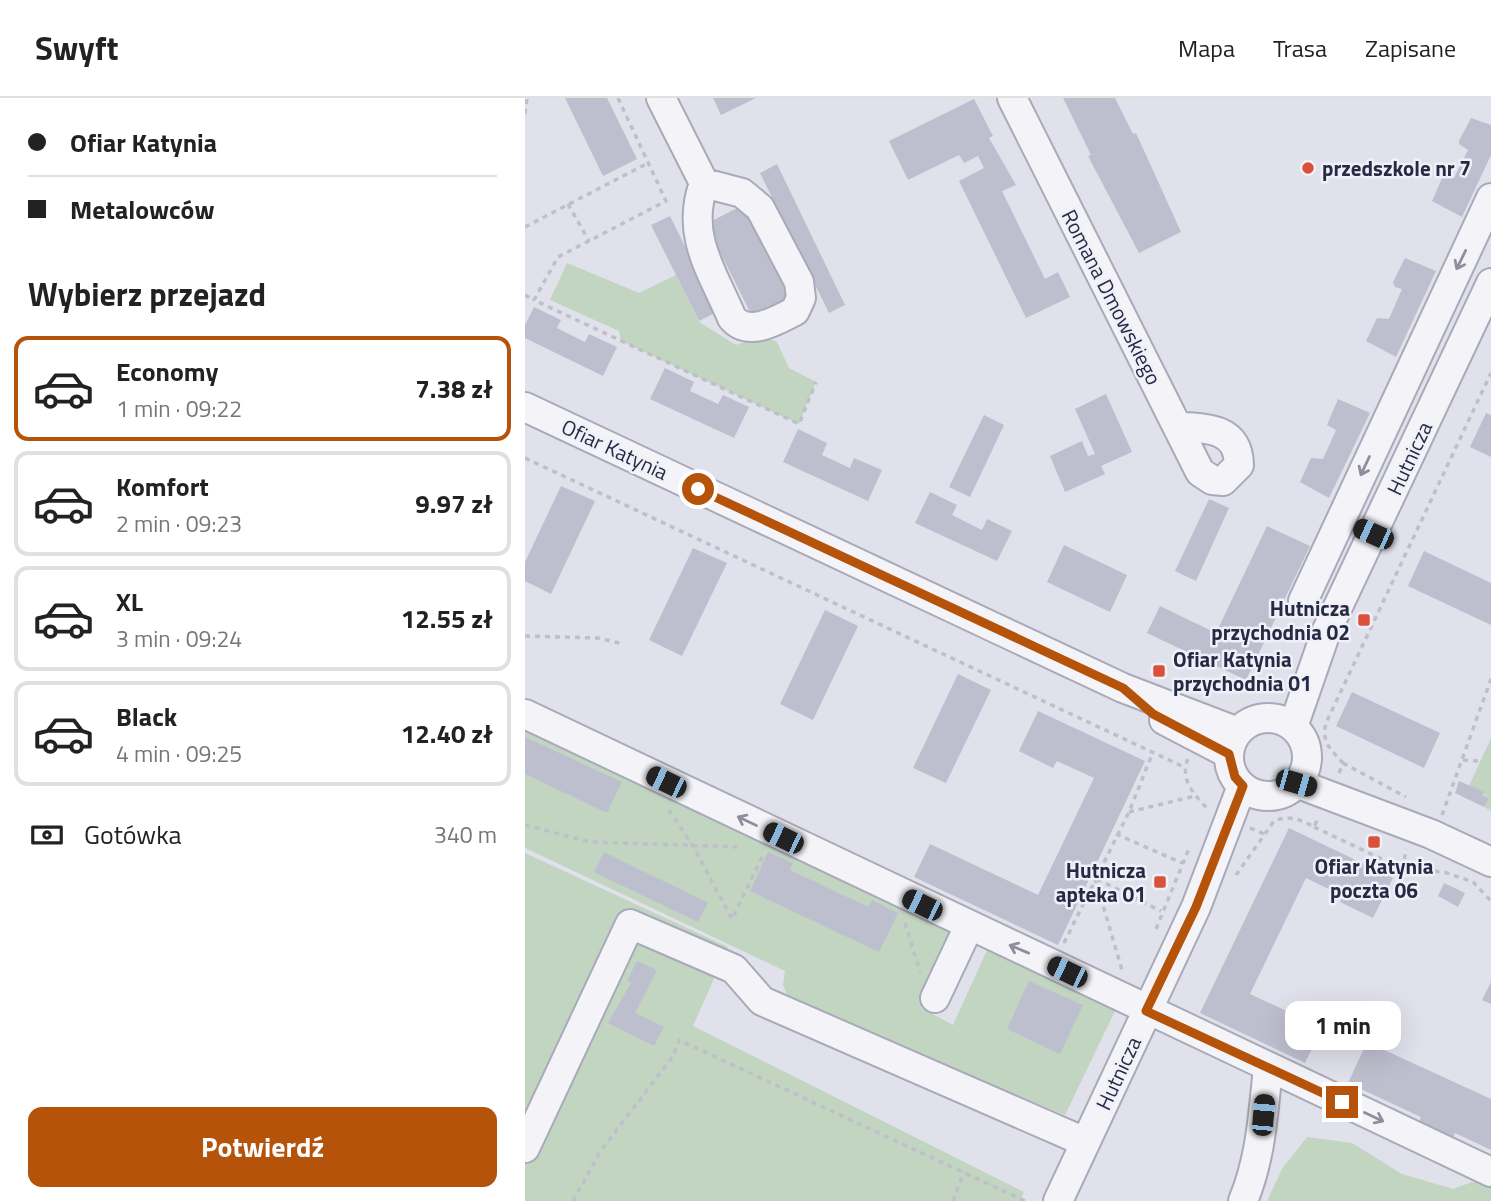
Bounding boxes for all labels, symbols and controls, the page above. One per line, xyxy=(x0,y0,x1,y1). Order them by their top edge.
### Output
text: Swyft xyxy=(35,23,119,73)
text: Mapa xyxy=(1178,30,1235,66)
text: Trasa xyxy=(1273,30,1327,66)
text: Zapisane xyxy=(1365,30,1456,66)
text: Ofiar Katynia xyxy=(70,123,217,162)
place label: przedszkole nr 7 xyxy=(1322,152,1471,184)
marker: przedszkole nr 7 xyxy=(1300,160,1316,176)
text: Metalowców xyxy=(70,190,214,229)
street label: Romana Dmowskiego xyxy=(1054,204,1170,390)
one-way arrow xyxy=(1454,249,1468,270)
text: Wybierz przejazd xyxy=(28,270,266,318)
text: Economy xyxy=(116,352,218,391)
icon: car xyxy=(32,357,95,420)
text: 7.38 zł xyxy=(415,369,493,408)
text: 1 min · 09:22 xyxy=(116,391,242,426)
street label: Ofiar Katynia xyxy=(556,410,674,488)
street label: Hutnicza xyxy=(1378,416,1440,500)
one-way arrow xyxy=(1358,455,1371,476)
text: Komfort xyxy=(116,467,209,506)
icon: car xyxy=(32,472,95,535)
route start xyxy=(682,473,714,505)
text: 9.97 zł xyxy=(415,484,493,523)
text: 2 min · 09:23 xyxy=(116,506,242,541)
car xyxy=(1350,516,1397,552)
text: XL xyxy=(116,582,143,621)
icon: car xyxy=(32,587,95,650)
place label: Hutnicza przychodnia 02 xyxy=(1211,592,1350,648)
text: 12.55 zł xyxy=(401,599,493,638)
marker: Hutnicza przychodnia 02 xyxy=(1356,612,1372,628)
text: 3 min · 09:24 xyxy=(116,621,242,656)
place label: Ofiar Katynia przychodnia 01 xyxy=(1173,643,1312,699)
marker: Ofiar Katynia przychodnia 01 xyxy=(1151,663,1167,679)
text: Black xyxy=(116,697,177,736)
icon: car xyxy=(32,702,95,765)
text: 12.40 zł xyxy=(401,714,493,753)
text: 4 min · 09:25 xyxy=(116,736,242,771)
car xyxy=(643,763,690,801)
car xyxy=(1273,767,1320,799)
one-way arrow xyxy=(737,814,758,827)
text: Gotówka xyxy=(84,815,182,854)
icon: cash xyxy=(28,816,66,854)
text: 340 m xyxy=(434,817,497,852)
car xyxy=(760,819,807,857)
marker: Ofiar Katynia poczta 06 xyxy=(1366,834,1382,850)
place label: Ofiar Katynia poczta 06 xyxy=(1315,850,1434,906)
place label: Hutnicza apteka 01 xyxy=(1056,854,1146,910)
marker: Hutnicza apteka 01 xyxy=(1152,874,1168,890)
car xyxy=(899,886,946,924)
one-way arrow xyxy=(1008,942,1030,955)
car xyxy=(1044,953,1091,991)
callout: 1 min xyxy=(1284,1000,1400,1049)
text: 1 min xyxy=(1315,1008,1371,1043)
street label: Hutnicza xyxy=(1087,1031,1149,1115)
route end xyxy=(1326,1086,1358,1118)
car xyxy=(1251,1093,1276,1137)
button: Potwierdź xyxy=(28,1107,497,1187)
one-way arrow xyxy=(1363,1111,1384,1124)

